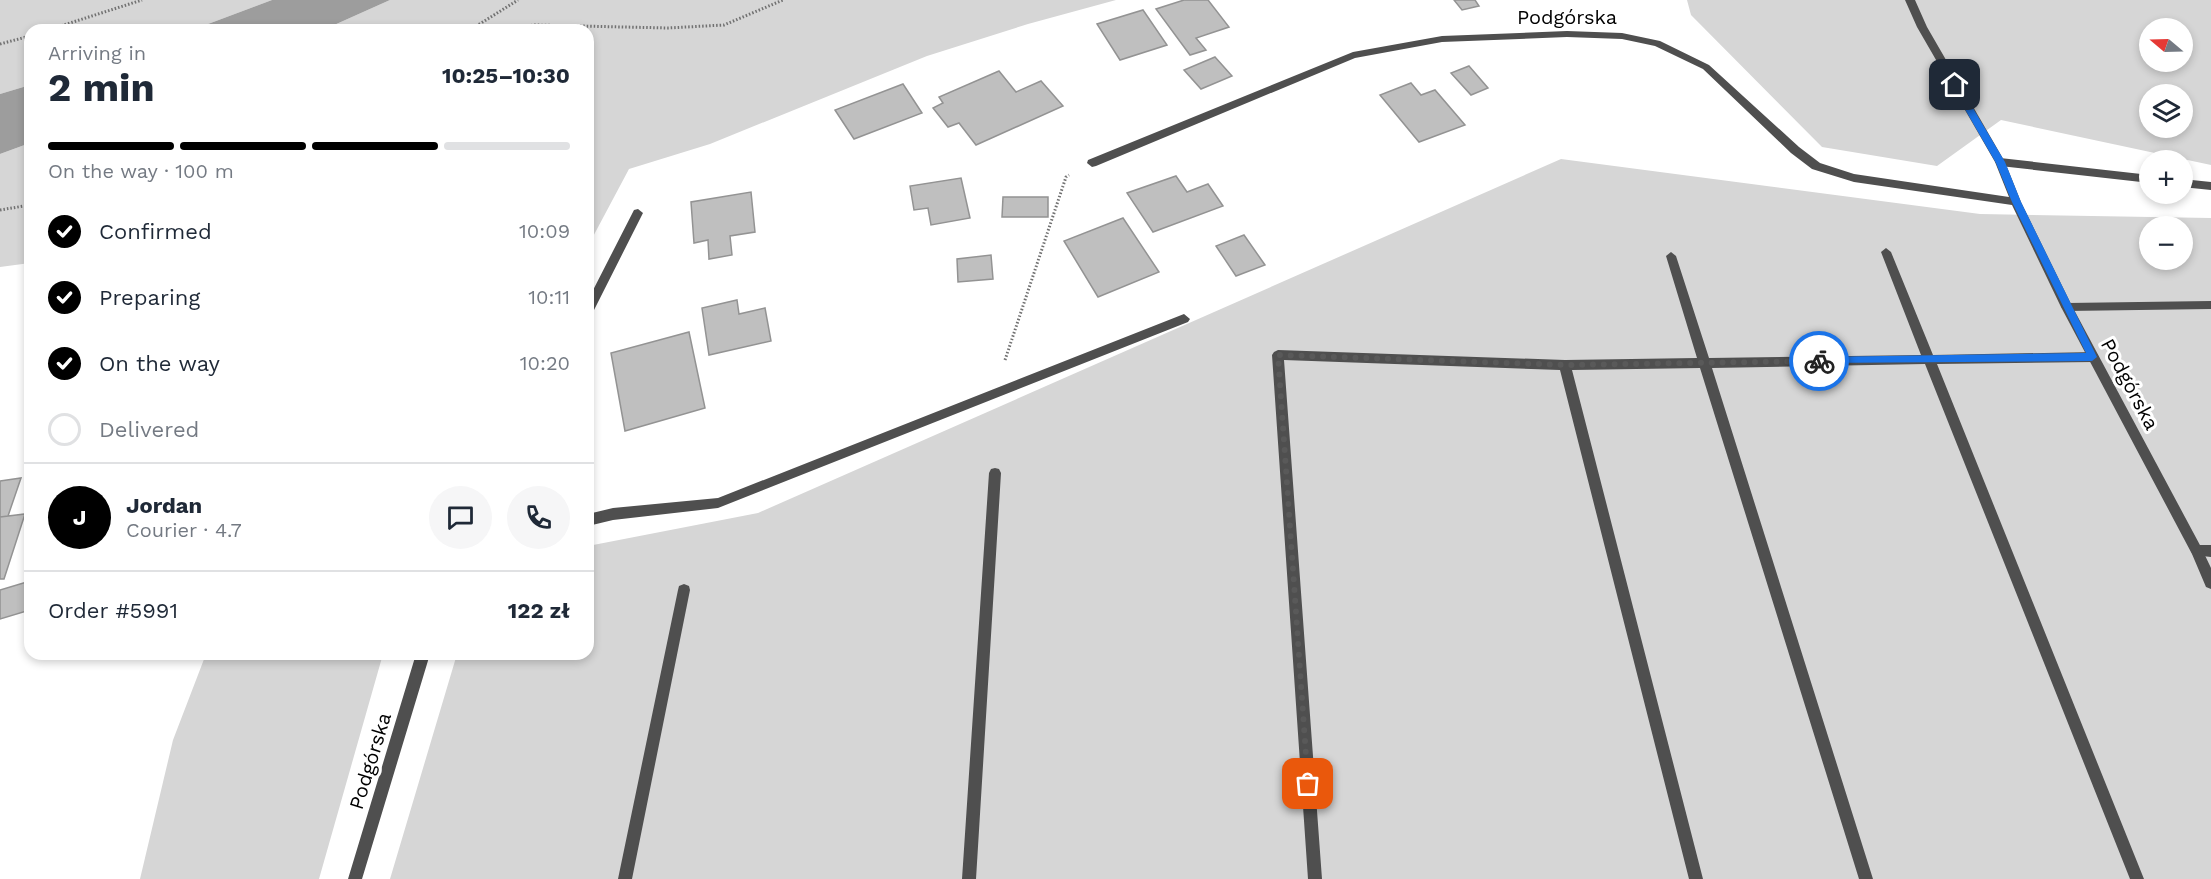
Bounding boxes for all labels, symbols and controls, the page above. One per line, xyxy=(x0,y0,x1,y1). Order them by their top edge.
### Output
street label: Podgórska xyxy=(1517,5,1617,29)
north arrow xyxy=(2139,18,2193,72)
map controls xyxy=(2139,18,2193,270)
text: Arriving in xyxy=(48,41,146,65)
pin xyxy=(1929,59,1980,110)
text: 10:25–10:30 xyxy=(442,63,570,88)
text: 2 min xyxy=(48,65,155,110)
icon: home xyxy=(1938,68,1971,101)
button: layers xyxy=(2139,84,2193,138)
button: + xyxy=(2139,150,2193,204)
text: On the way · 100 m xyxy=(48,159,234,183)
icon: check xyxy=(48,215,81,248)
button: − xyxy=(2139,216,2193,270)
text: Confirmed xyxy=(99,219,212,244)
text: 10:09 xyxy=(519,219,570,243)
icon: check xyxy=(48,281,81,314)
text: Preparing xyxy=(99,285,200,310)
text: 10:11 xyxy=(528,285,570,309)
courier xyxy=(1789,331,1849,391)
street label: Podgórska xyxy=(2096,334,2164,434)
icon: bike xyxy=(1803,345,1836,378)
icon: check xyxy=(48,347,81,380)
text: On the way xyxy=(99,351,220,376)
text: 10:20 xyxy=(520,351,570,375)
text: Delivered xyxy=(99,417,199,442)
button: chat xyxy=(429,486,492,549)
button: phone xyxy=(507,486,570,549)
text: Jordan xyxy=(126,493,202,518)
text: J xyxy=(73,505,86,530)
text: Courier · 4.7 xyxy=(126,518,242,542)
text: Order #5991 xyxy=(48,598,178,623)
text: 122 zł xyxy=(508,598,570,623)
street label: Podgórska xyxy=(344,710,396,812)
pin xyxy=(1282,758,1333,809)
icon: bag xyxy=(1291,767,1324,800)

